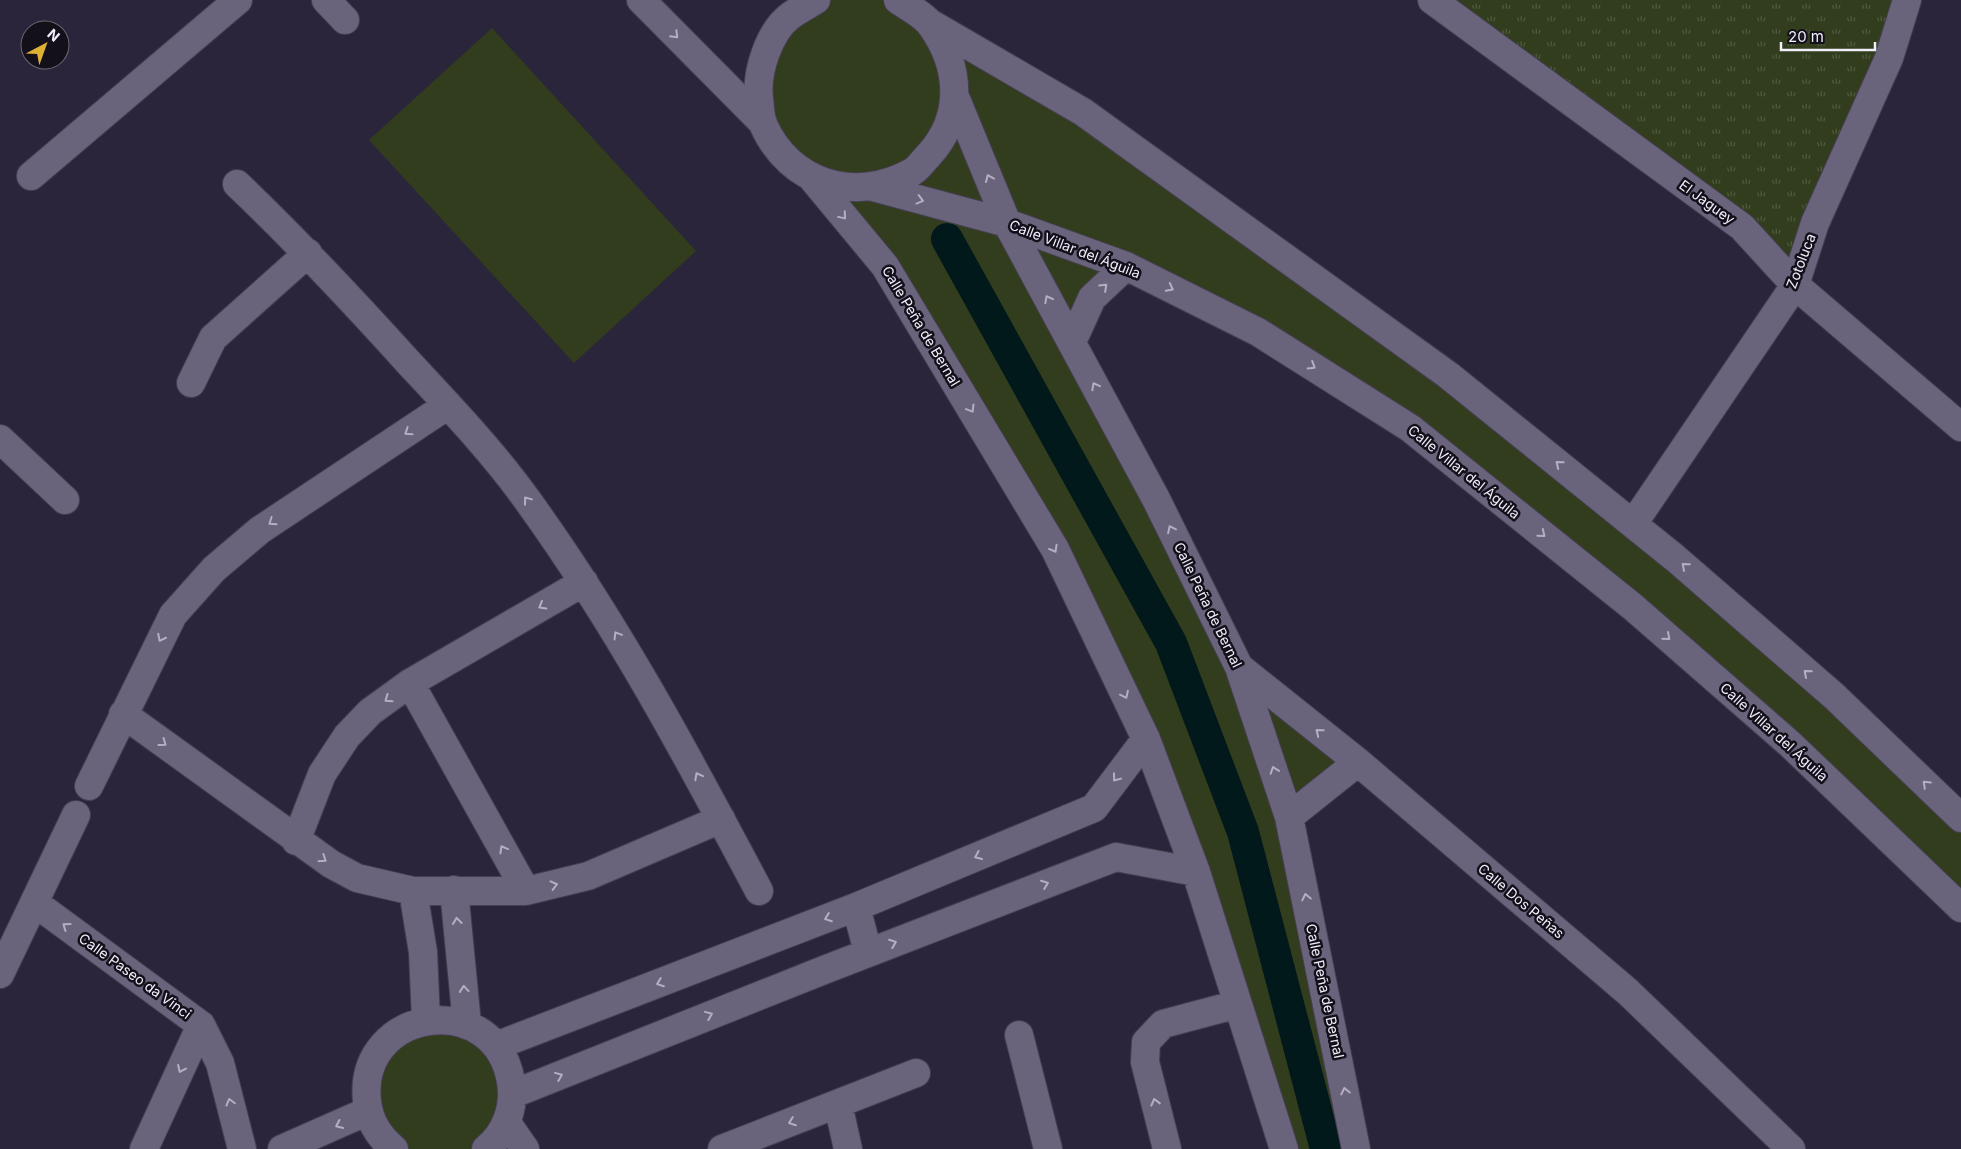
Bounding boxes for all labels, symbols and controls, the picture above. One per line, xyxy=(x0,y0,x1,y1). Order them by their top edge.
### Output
north arrow xyxy=(20,20,70,70)
scale bar xyxy=(1781,20,1875,52)
text: N xyxy=(44,25,63,45)
text: 20 m xyxy=(1788,27,1824,46)
one-way arrow xyxy=(669,29,678,38)
one-way arrow xyxy=(984,174,995,183)
street label: El Jaguey xyxy=(1676,176,1738,227)
one-way arrow xyxy=(916,194,925,205)
one-way arrow xyxy=(838,210,847,219)
street label: Calle Villar del Águila xyxy=(1007,216,1143,281)
street label: Zotoluca xyxy=(1782,231,1819,291)
street label: Calle Peña de Bernal xyxy=(879,263,964,389)
one-way arrow xyxy=(1165,282,1174,292)
one-way arrow xyxy=(1099,283,1108,292)
one-way arrow xyxy=(1045,295,1055,304)
one-way arrow xyxy=(1307,360,1316,370)
one-way arrow xyxy=(1091,382,1101,391)
one-way arrow xyxy=(965,404,975,413)
street label: Calle Villar del Águila xyxy=(1405,421,1524,522)
one-way arrow xyxy=(404,426,414,435)
one-way arrow xyxy=(1555,461,1564,470)
one-way arrow xyxy=(524,497,532,506)
one-way arrow xyxy=(269,516,278,525)
one-way arrow xyxy=(1167,525,1177,534)
one-way arrow xyxy=(1536,529,1545,537)
street label: Calle Peña de Bernal xyxy=(1171,539,1246,670)
one-way arrow xyxy=(1048,543,1058,552)
one-way arrow xyxy=(1681,563,1690,572)
one-way arrow xyxy=(538,600,547,610)
one-way arrow xyxy=(613,632,623,641)
one-way arrow xyxy=(1662,632,1671,641)
one-way arrow xyxy=(157,633,168,642)
one-way arrow xyxy=(1804,670,1813,679)
street label: Calle Villar del Águila xyxy=(1717,679,1832,784)
one-way arrow xyxy=(1119,690,1129,699)
one-way arrow xyxy=(384,693,393,702)
one-way arrow xyxy=(1316,728,1325,737)
one-way arrow xyxy=(157,737,167,746)
one-way arrow xyxy=(1269,767,1279,775)
one-way arrow xyxy=(1114,772,1122,781)
one-way arrow xyxy=(694,773,704,782)
one-way arrow xyxy=(1923,781,1932,790)
one-way arrow xyxy=(499,845,509,854)
one-way arrow xyxy=(974,850,983,860)
one-way arrow xyxy=(317,853,326,862)
street label: Calle Dos Peñas xyxy=(1475,860,1568,942)
one-way arrow xyxy=(550,880,558,890)
one-way arrow xyxy=(1040,880,1048,890)
one-way arrow xyxy=(1301,893,1311,902)
one-way arrow xyxy=(824,912,833,922)
one-way arrow xyxy=(452,917,463,925)
street label: Calle Peña de Bernal xyxy=(1303,922,1348,1060)
one-way arrow xyxy=(62,923,72,932)
street label: Calle Paseo da Vinci xyxy=(76,929,195,1022)
one-way arrow xyxy=(888,939,897,949)
one-way arrow xyxy=(656,977,665,987)
one-way arrow xyxy=(458,984,469,992)
one-way arrow xyxy=(704,1011,713,1022)
one-way arrow xyxy=(176,1064,187,1073)
one-way arrow xyxy=(554,1072,562,1082)
one-way arrow xyxy=(1340,1086,1351,1095)
one-way arrow xyxy=(225,1097,236,1106)
one-way arrow xyxy=(1150,1097,1161,1106)
one-way arrow xyxy=(788,1116,797,1126)
one-way arrow xyxy=(335,1119,344,1129)

